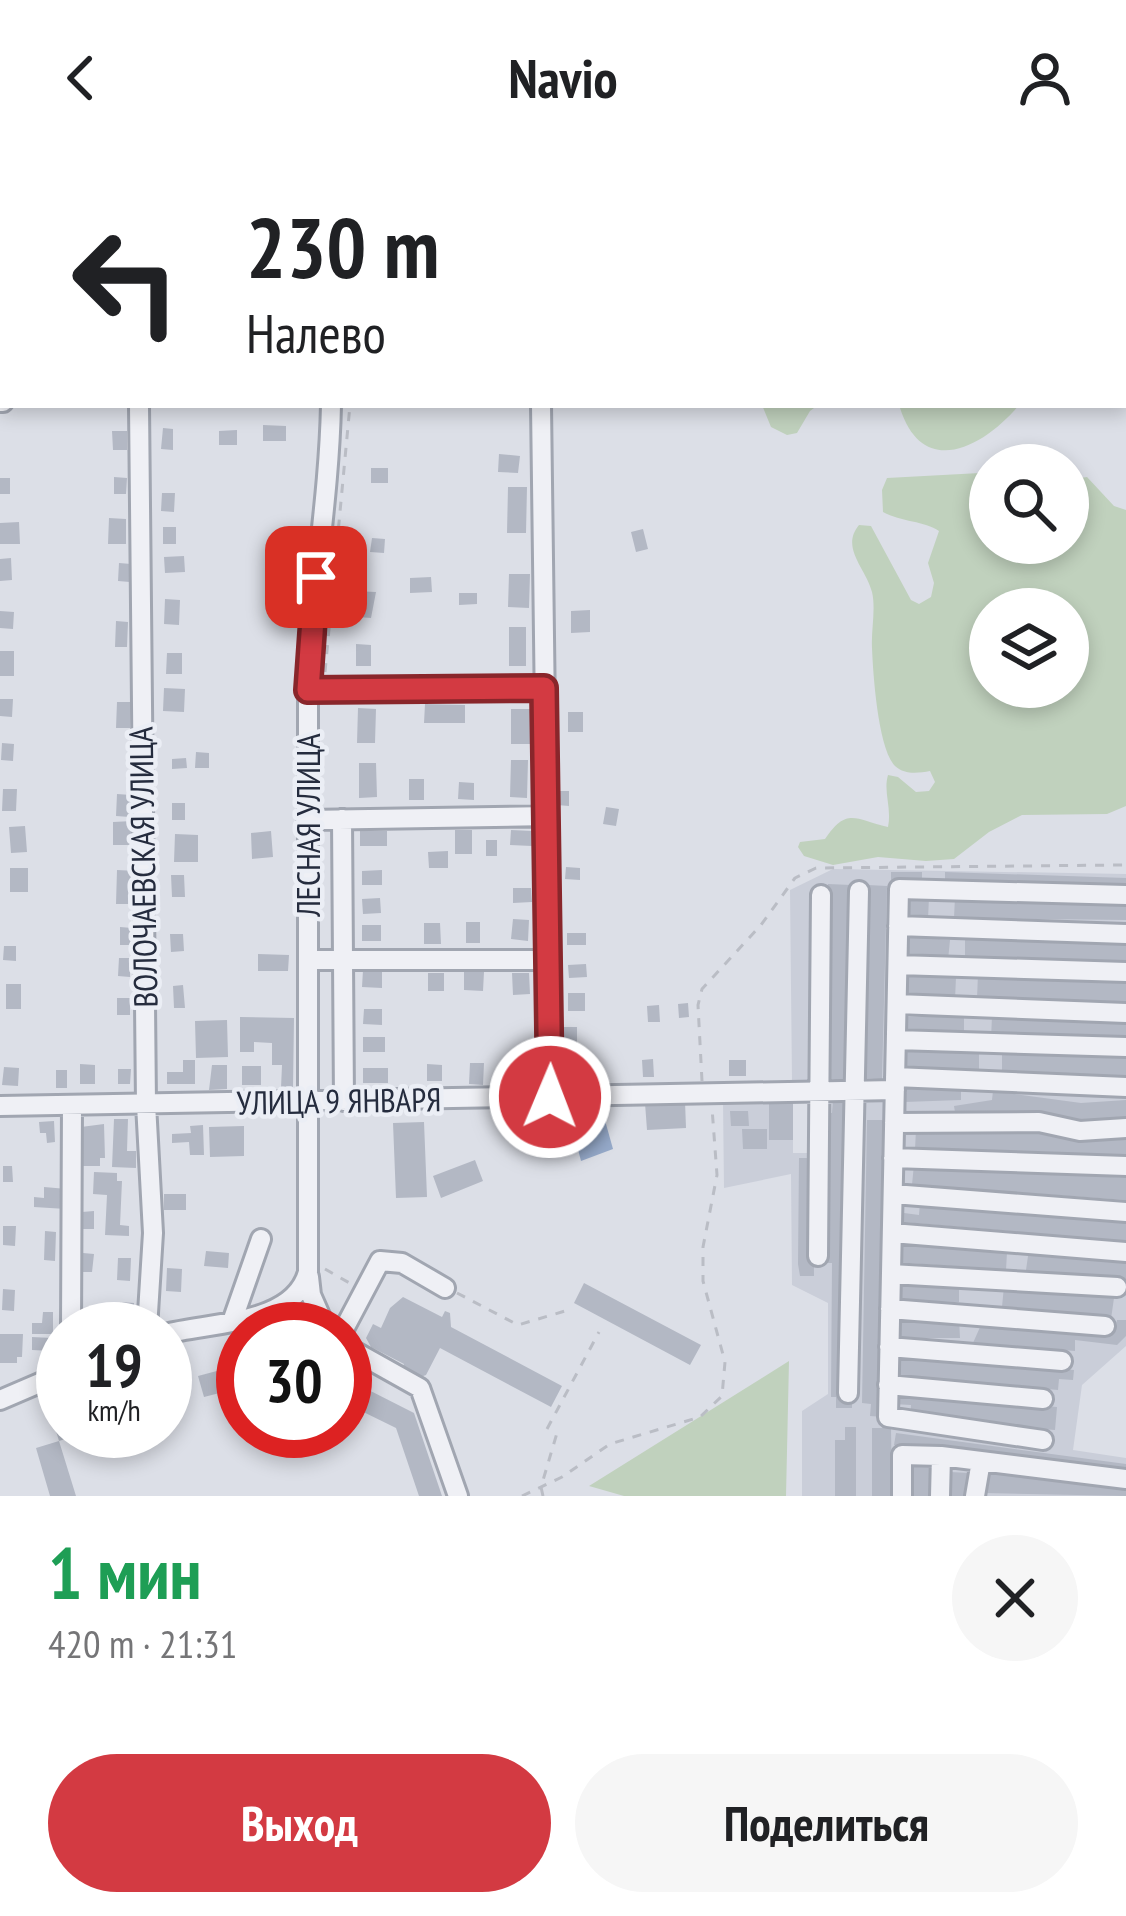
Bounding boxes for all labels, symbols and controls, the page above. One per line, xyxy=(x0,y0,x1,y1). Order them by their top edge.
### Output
text: Navio xyxy=(508,43,618,113)
icon: back xyxy=(48,45,114,111)
icon: person xyxy=(1012,45,1078,111)
text: 230 m xyxy=(246,192,439,301)
icon: left xyxy=(48,204,204,360)
text: Налево xyxy=(246,298,386,368)
map controls xyxy=(969,444,1089,708)
button: search xyxy=(969,444,1089,564)
pin xyxy=(265,526,367,628)
icon: arrive xyxy=(283,544,349,610)
button: layers xyxy=(969,588,1089,708)
street label: ВОЛОЧАЕВСКАЯ УЛИЦА xyxy=(119,726,166,1008)
street label: ЛЕСНАЯ УЛИЦА xyxy=(286,733,329,918)
position arrow xyxy=(487,1034,613,1160)
street label: УЛИЦА 9 ЯНВАРЯ xyxy=(236,1077,442,1124)
speed limit sign: 30 xyxy=(216,1302,372,1458)
text: 19 xyxy=(85,1326,143,1404)
text: km/h xyxy=(87,1390,141,1429)
text: 1 мин xyxy=(48,1526,202,1619)
button: close xyxy=(952,1535,1078,1661)
text: 420 m · 21:31 xyxy=(48,1618,237,1669)
button: Выход xyxy=(48,1754,551,1892)
button: Поделиться xyxy=(575,1754,1078,1892)

